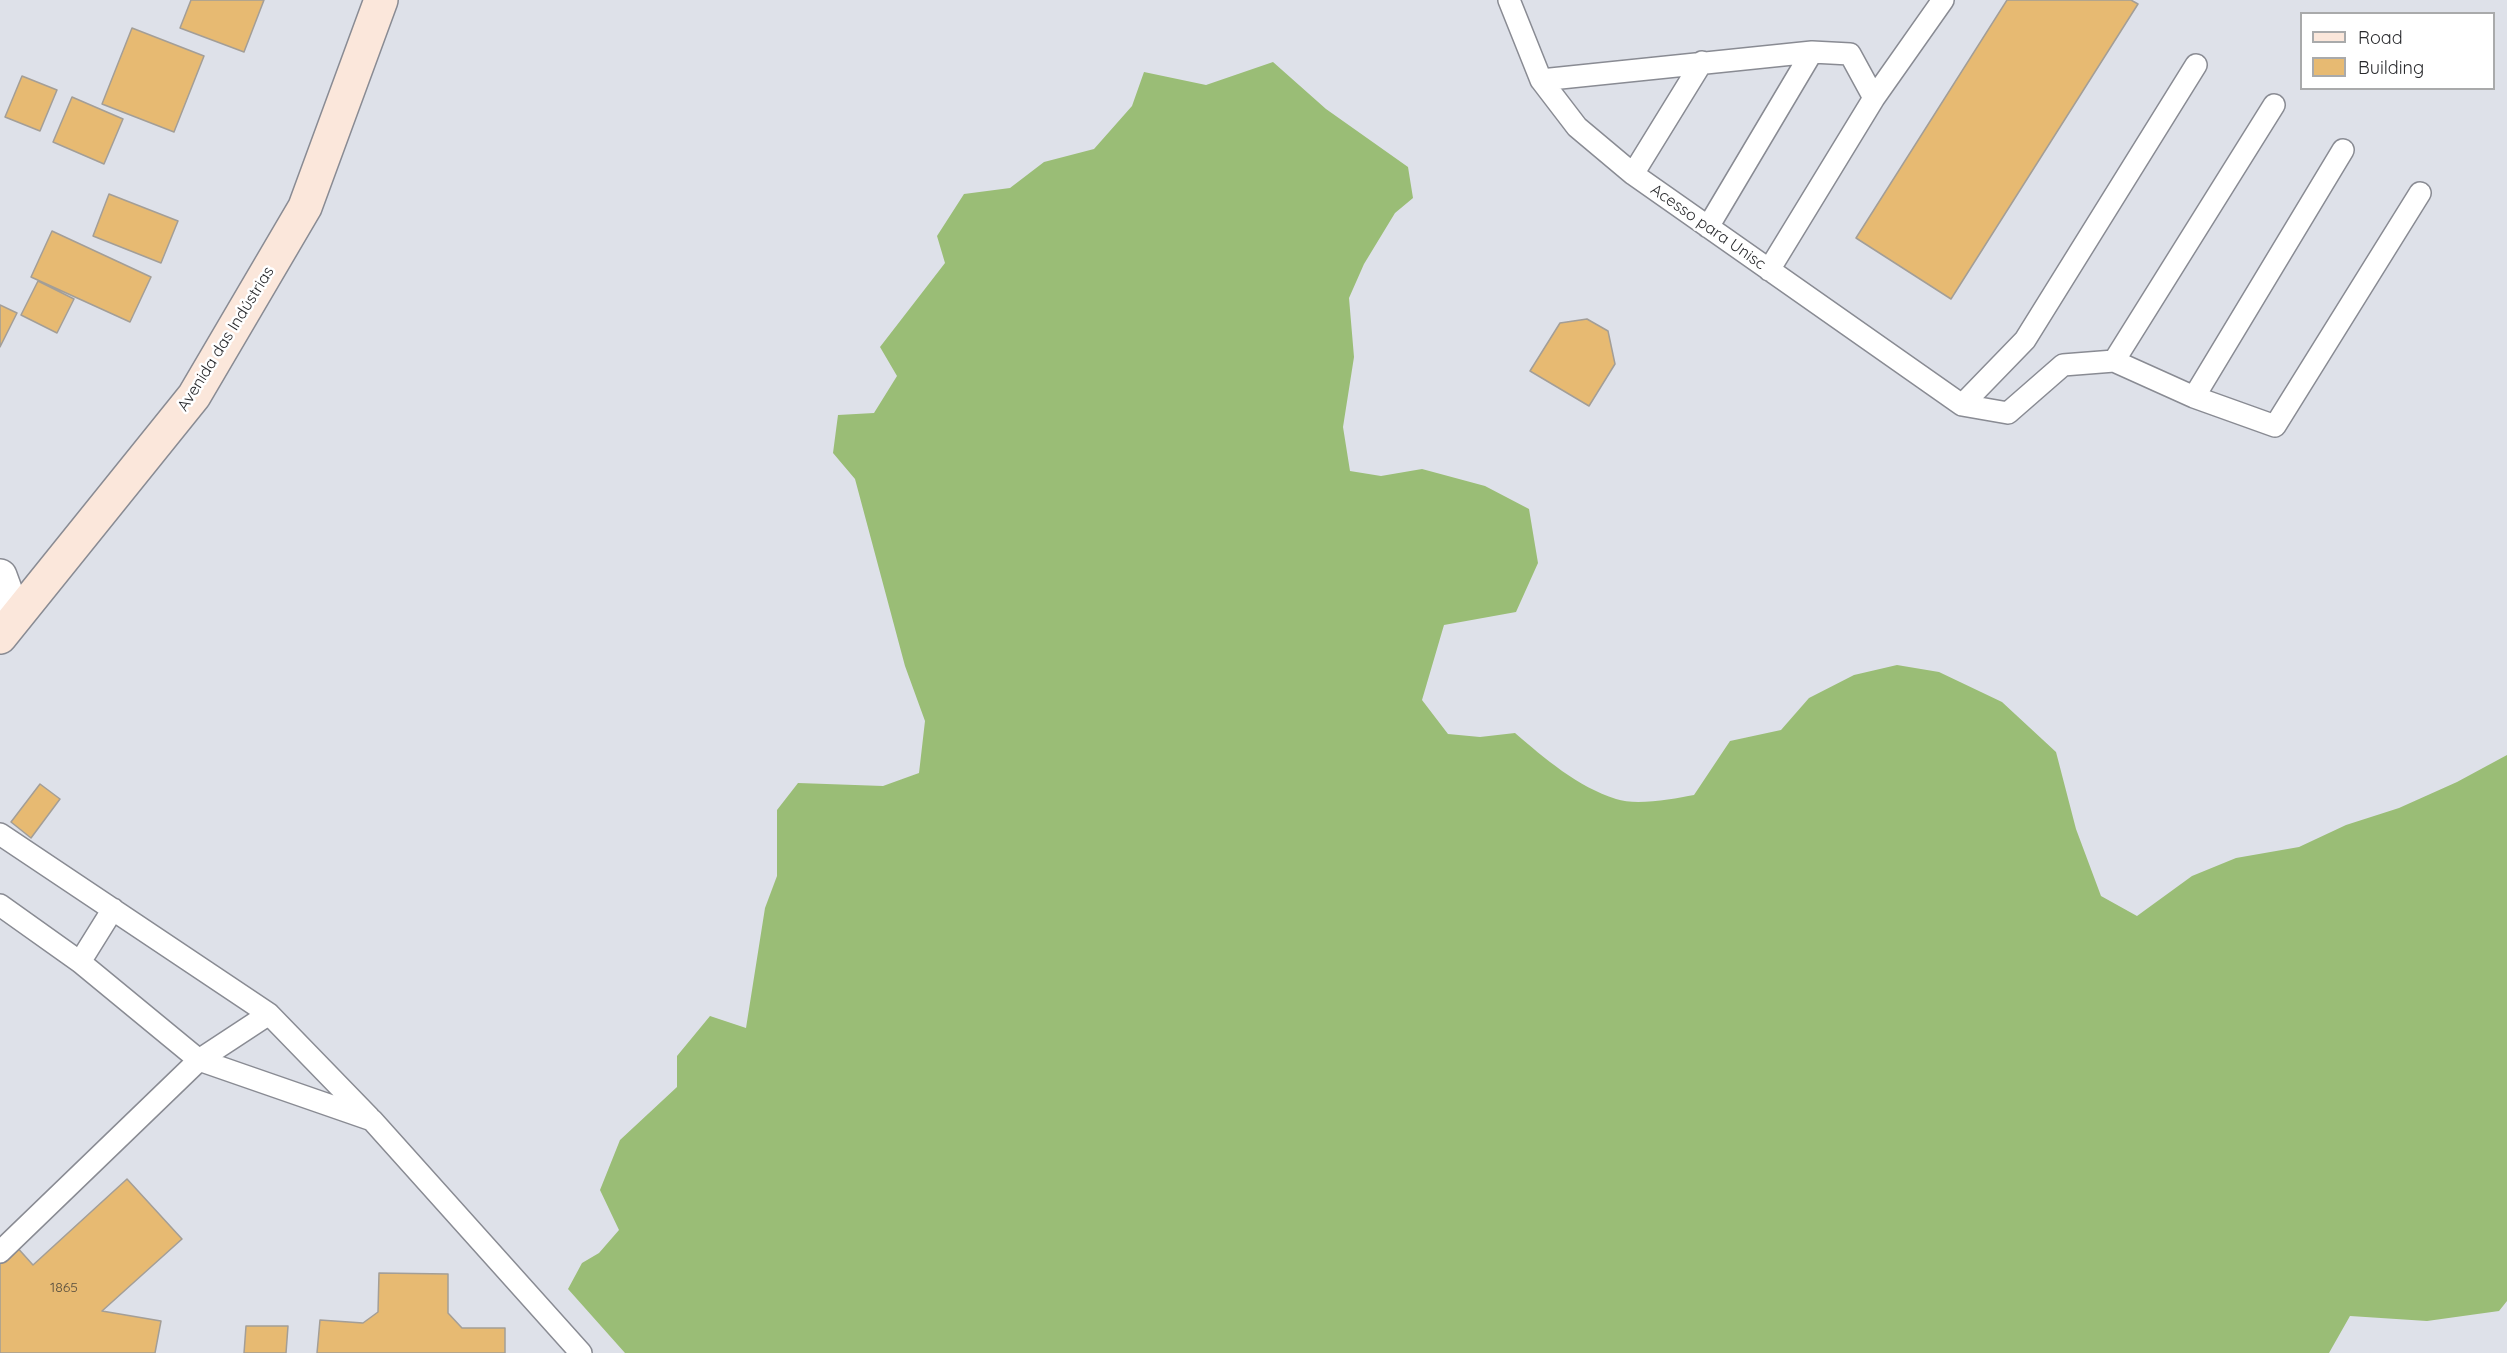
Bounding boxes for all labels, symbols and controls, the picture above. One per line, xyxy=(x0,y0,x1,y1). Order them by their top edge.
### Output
legend xyxy=(2300,12,2495,90)
text: Road xyxy=(2358,26,2403,49)
text: Building xyxy=(2358,56,2424,79)
street label: Acesso para Unisc xyxy=(1647,180,1769,274)
street label: Avenida das Indústrias xyxy=(174,263,278,415)
house number: 1865 xyxy=(50,1280,78,1296)

